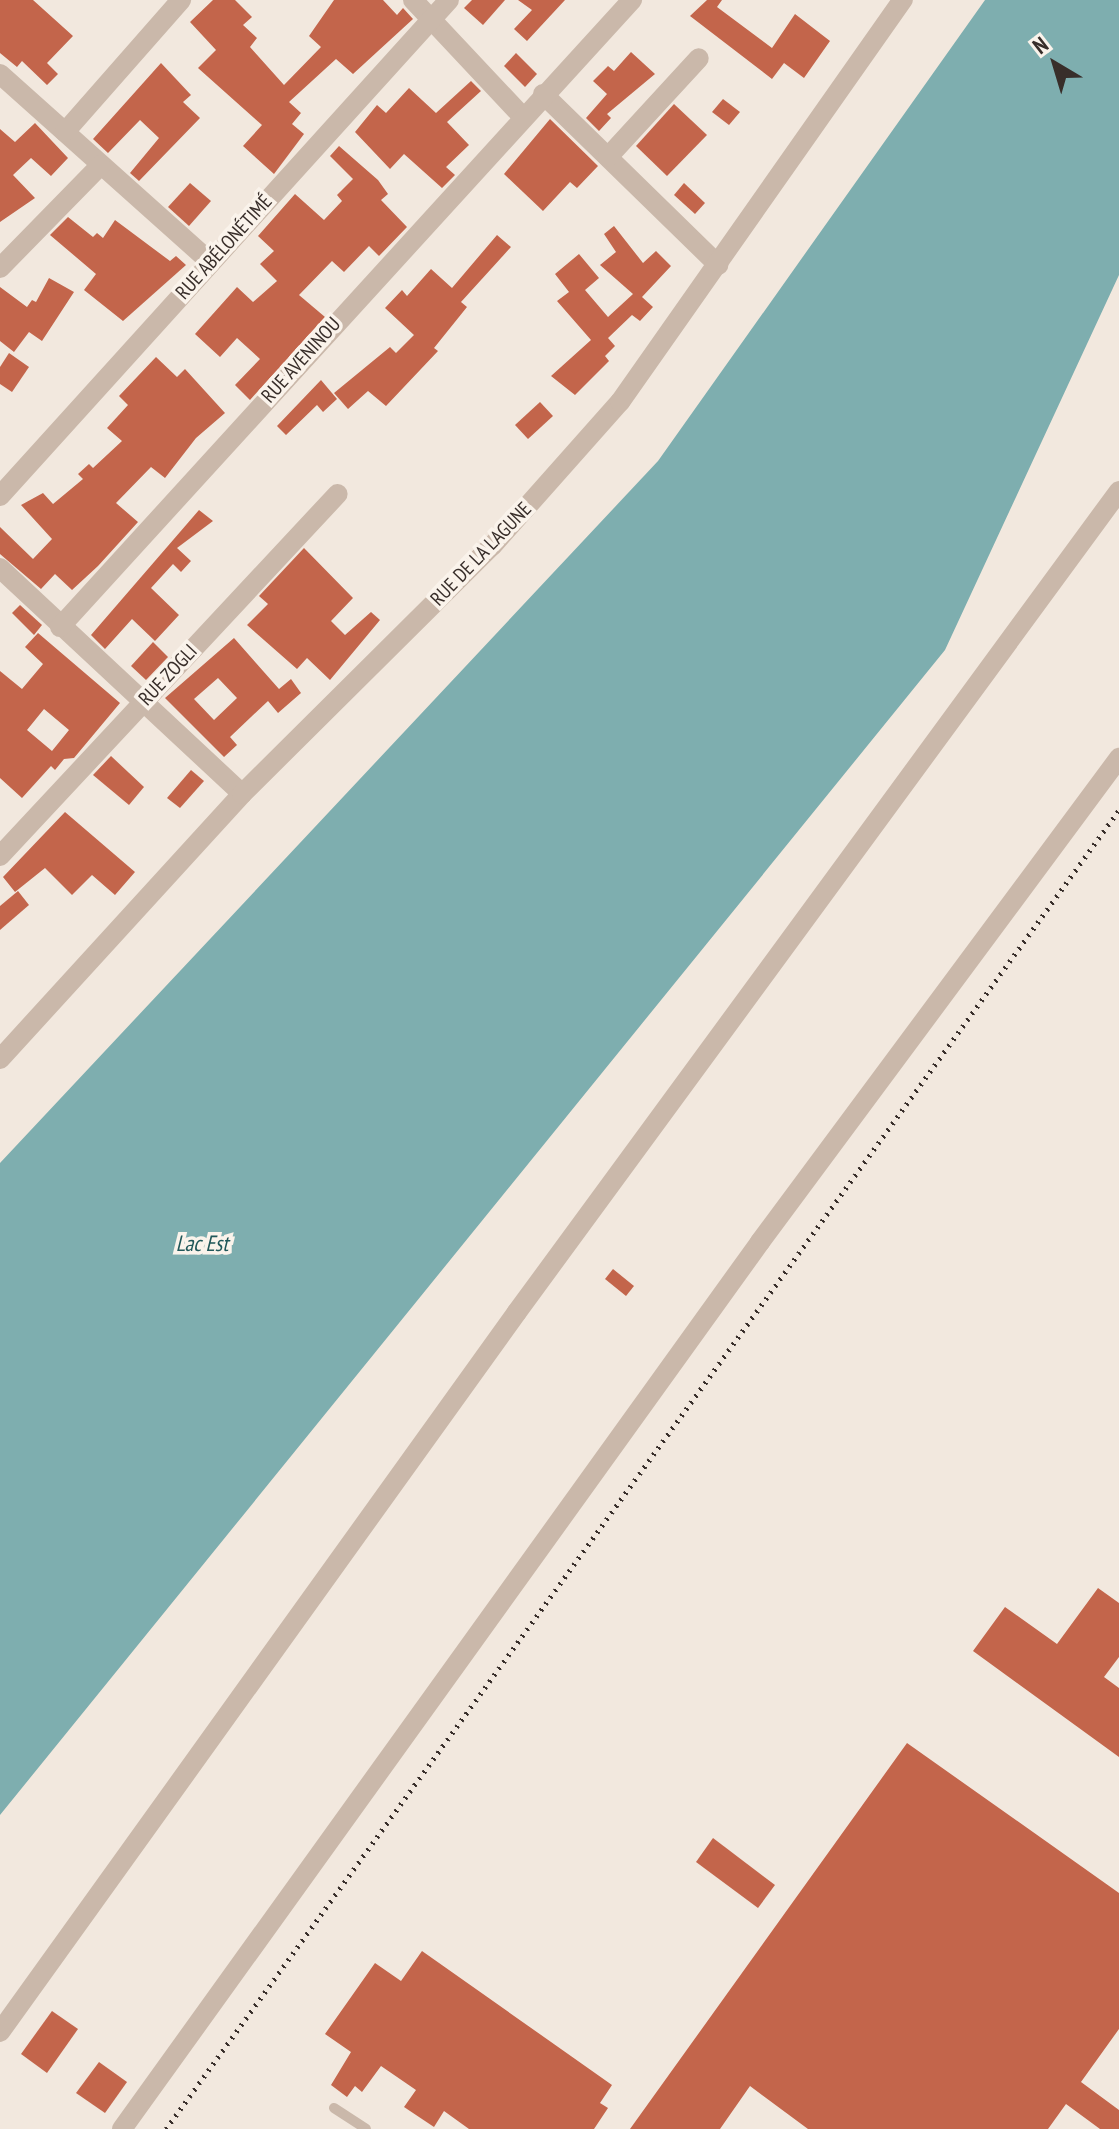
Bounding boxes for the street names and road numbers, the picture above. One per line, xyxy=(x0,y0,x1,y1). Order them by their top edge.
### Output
street label: RUE ABÉLONÉTIMÉ xyxy=(171,190,277,304)
street label: RUE AVENINOU xyxy=(256,312,346,408)
street label: RUE DE LA LAGUNE xyxy=(425,497,537,611)
street label: RUE ZOGLI xyxy=(134,639,202,711)

